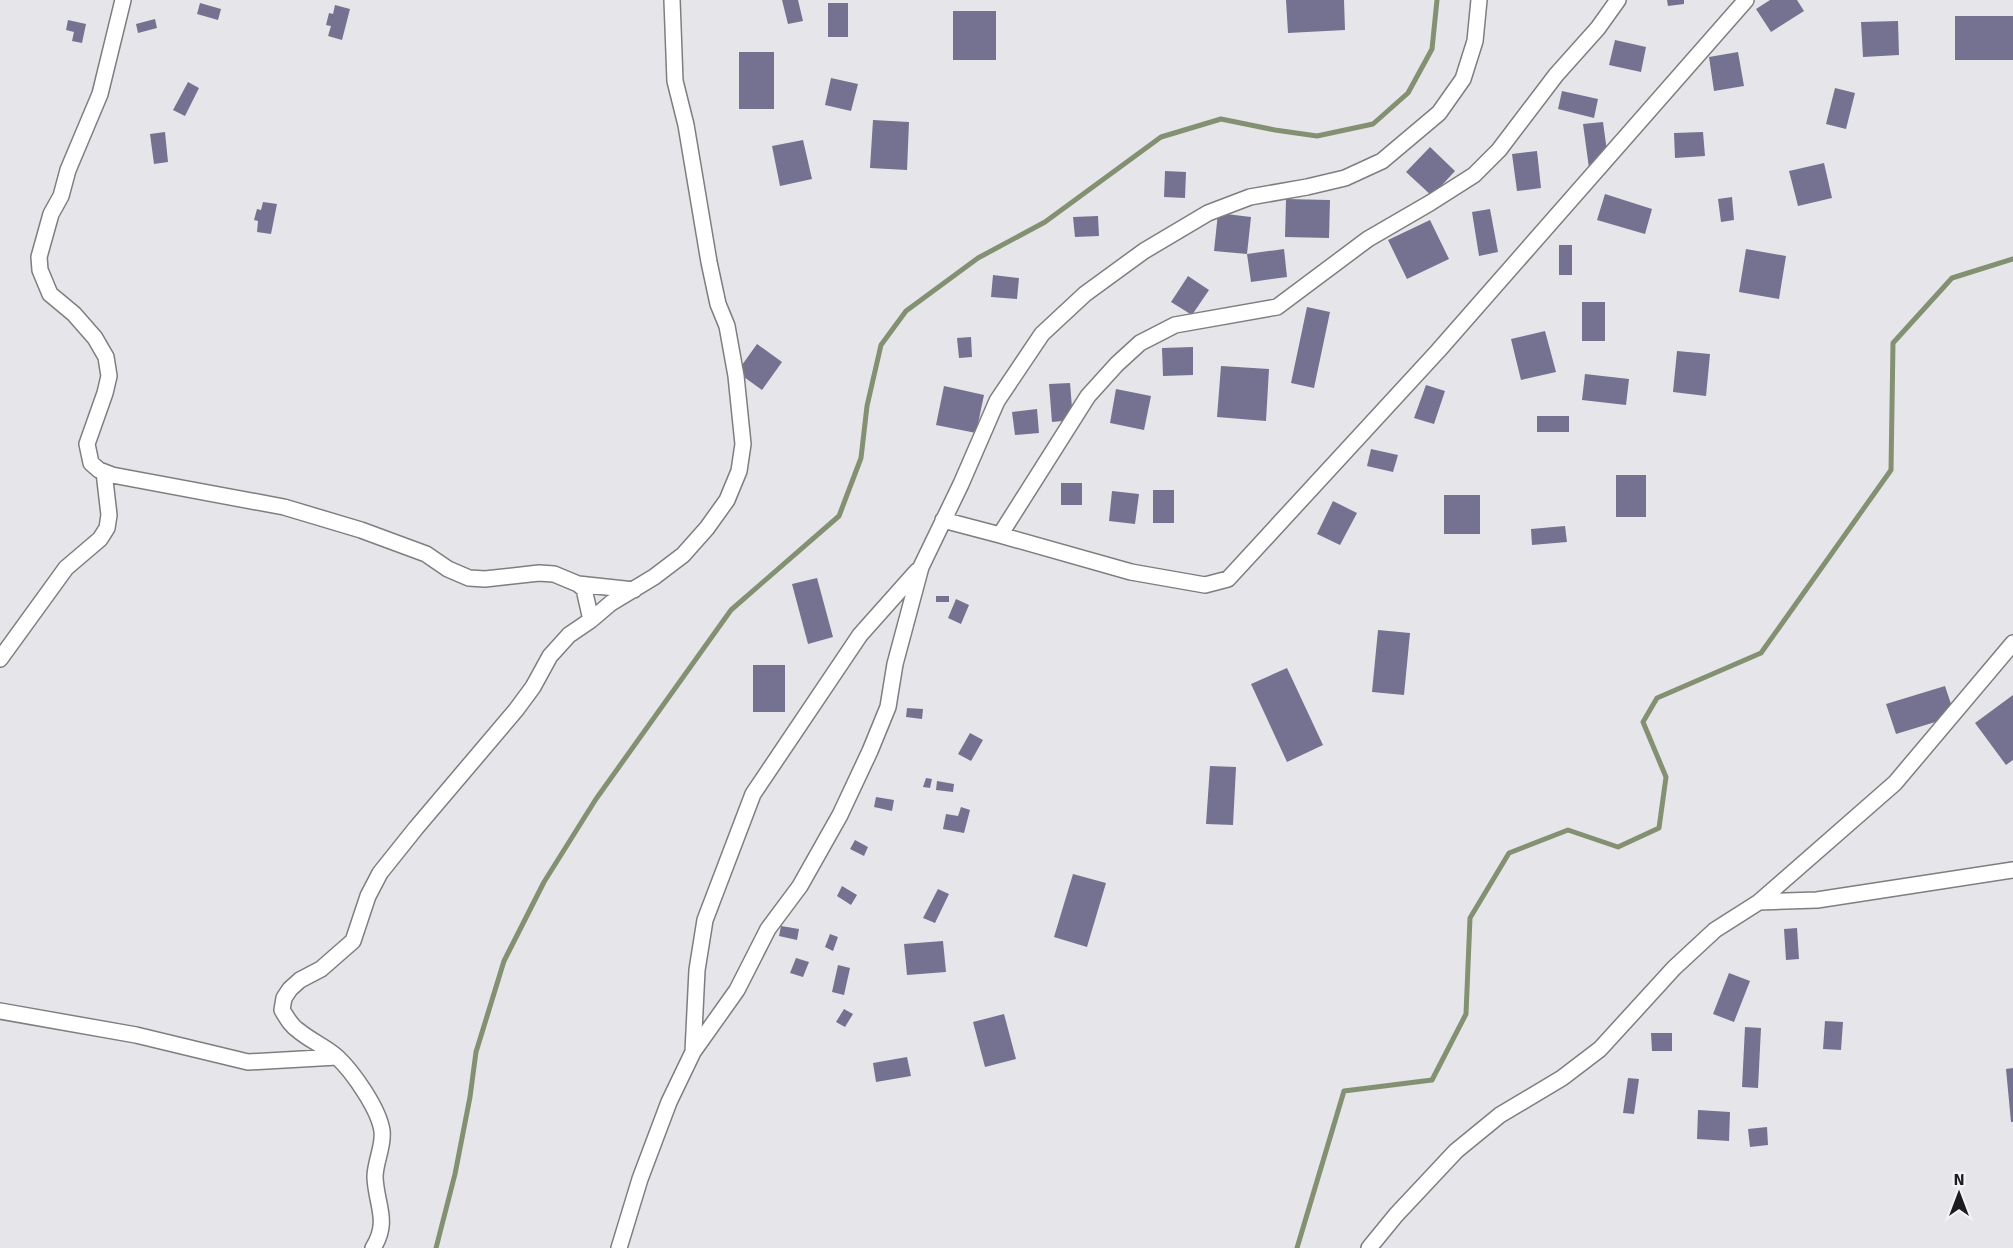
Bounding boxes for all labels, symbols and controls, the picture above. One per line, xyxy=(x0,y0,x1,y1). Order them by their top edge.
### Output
north arrow xyxy=(1929,1164,1989,1224)
text: N xyxy=(1953,1170,1965,1190)

